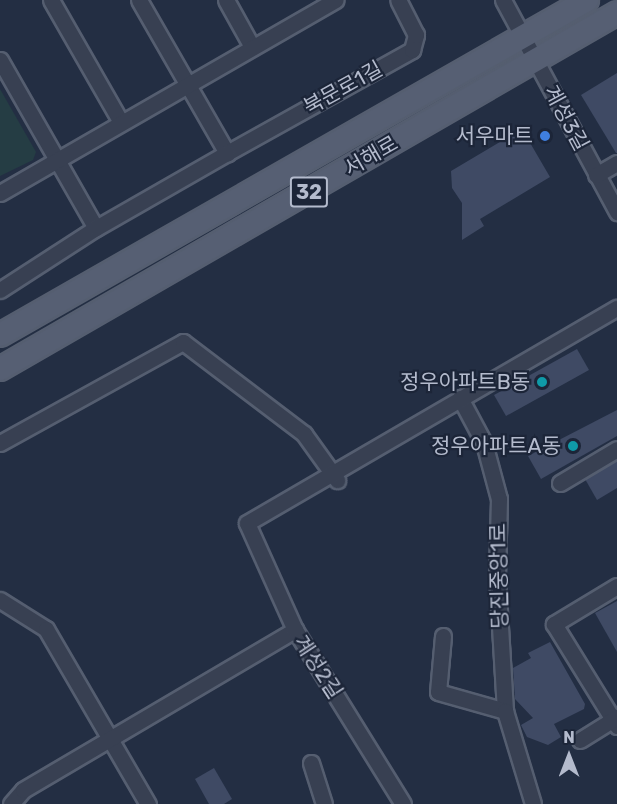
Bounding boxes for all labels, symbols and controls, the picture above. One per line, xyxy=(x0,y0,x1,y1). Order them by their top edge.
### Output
street label: 북문로1길 xyxy=(299,56,387,120)
street label: 계성3길 xyxy=(538,81,594,155)
place label: 서우마트 xyxy=(456,123,533,149)
marker: 서우마트 xyxy=(538,129,552,143)
street label: 서해로 xyxy=(340,131,402,181)
road number: 32 xyxy=(290,175,328,209)
place label: 정우아파트B동 xyxy=(400,369,530,395)
marker: 정우아파트B동 xyxy=(535,375,549,389)
place label: 정우아파트A동 xyxy=(431,433,561,459)
marker: 정우아파트A동 xyxy=(566,439,580,453)
street label: 당진중앙1로 xyxy=(485,523,513,629)
street label: 계성2길 xyxy=(288,631,348,703)
north arrow xyxy=(539,726,599,786)
text: N xyxy=(563,728,575,747)

